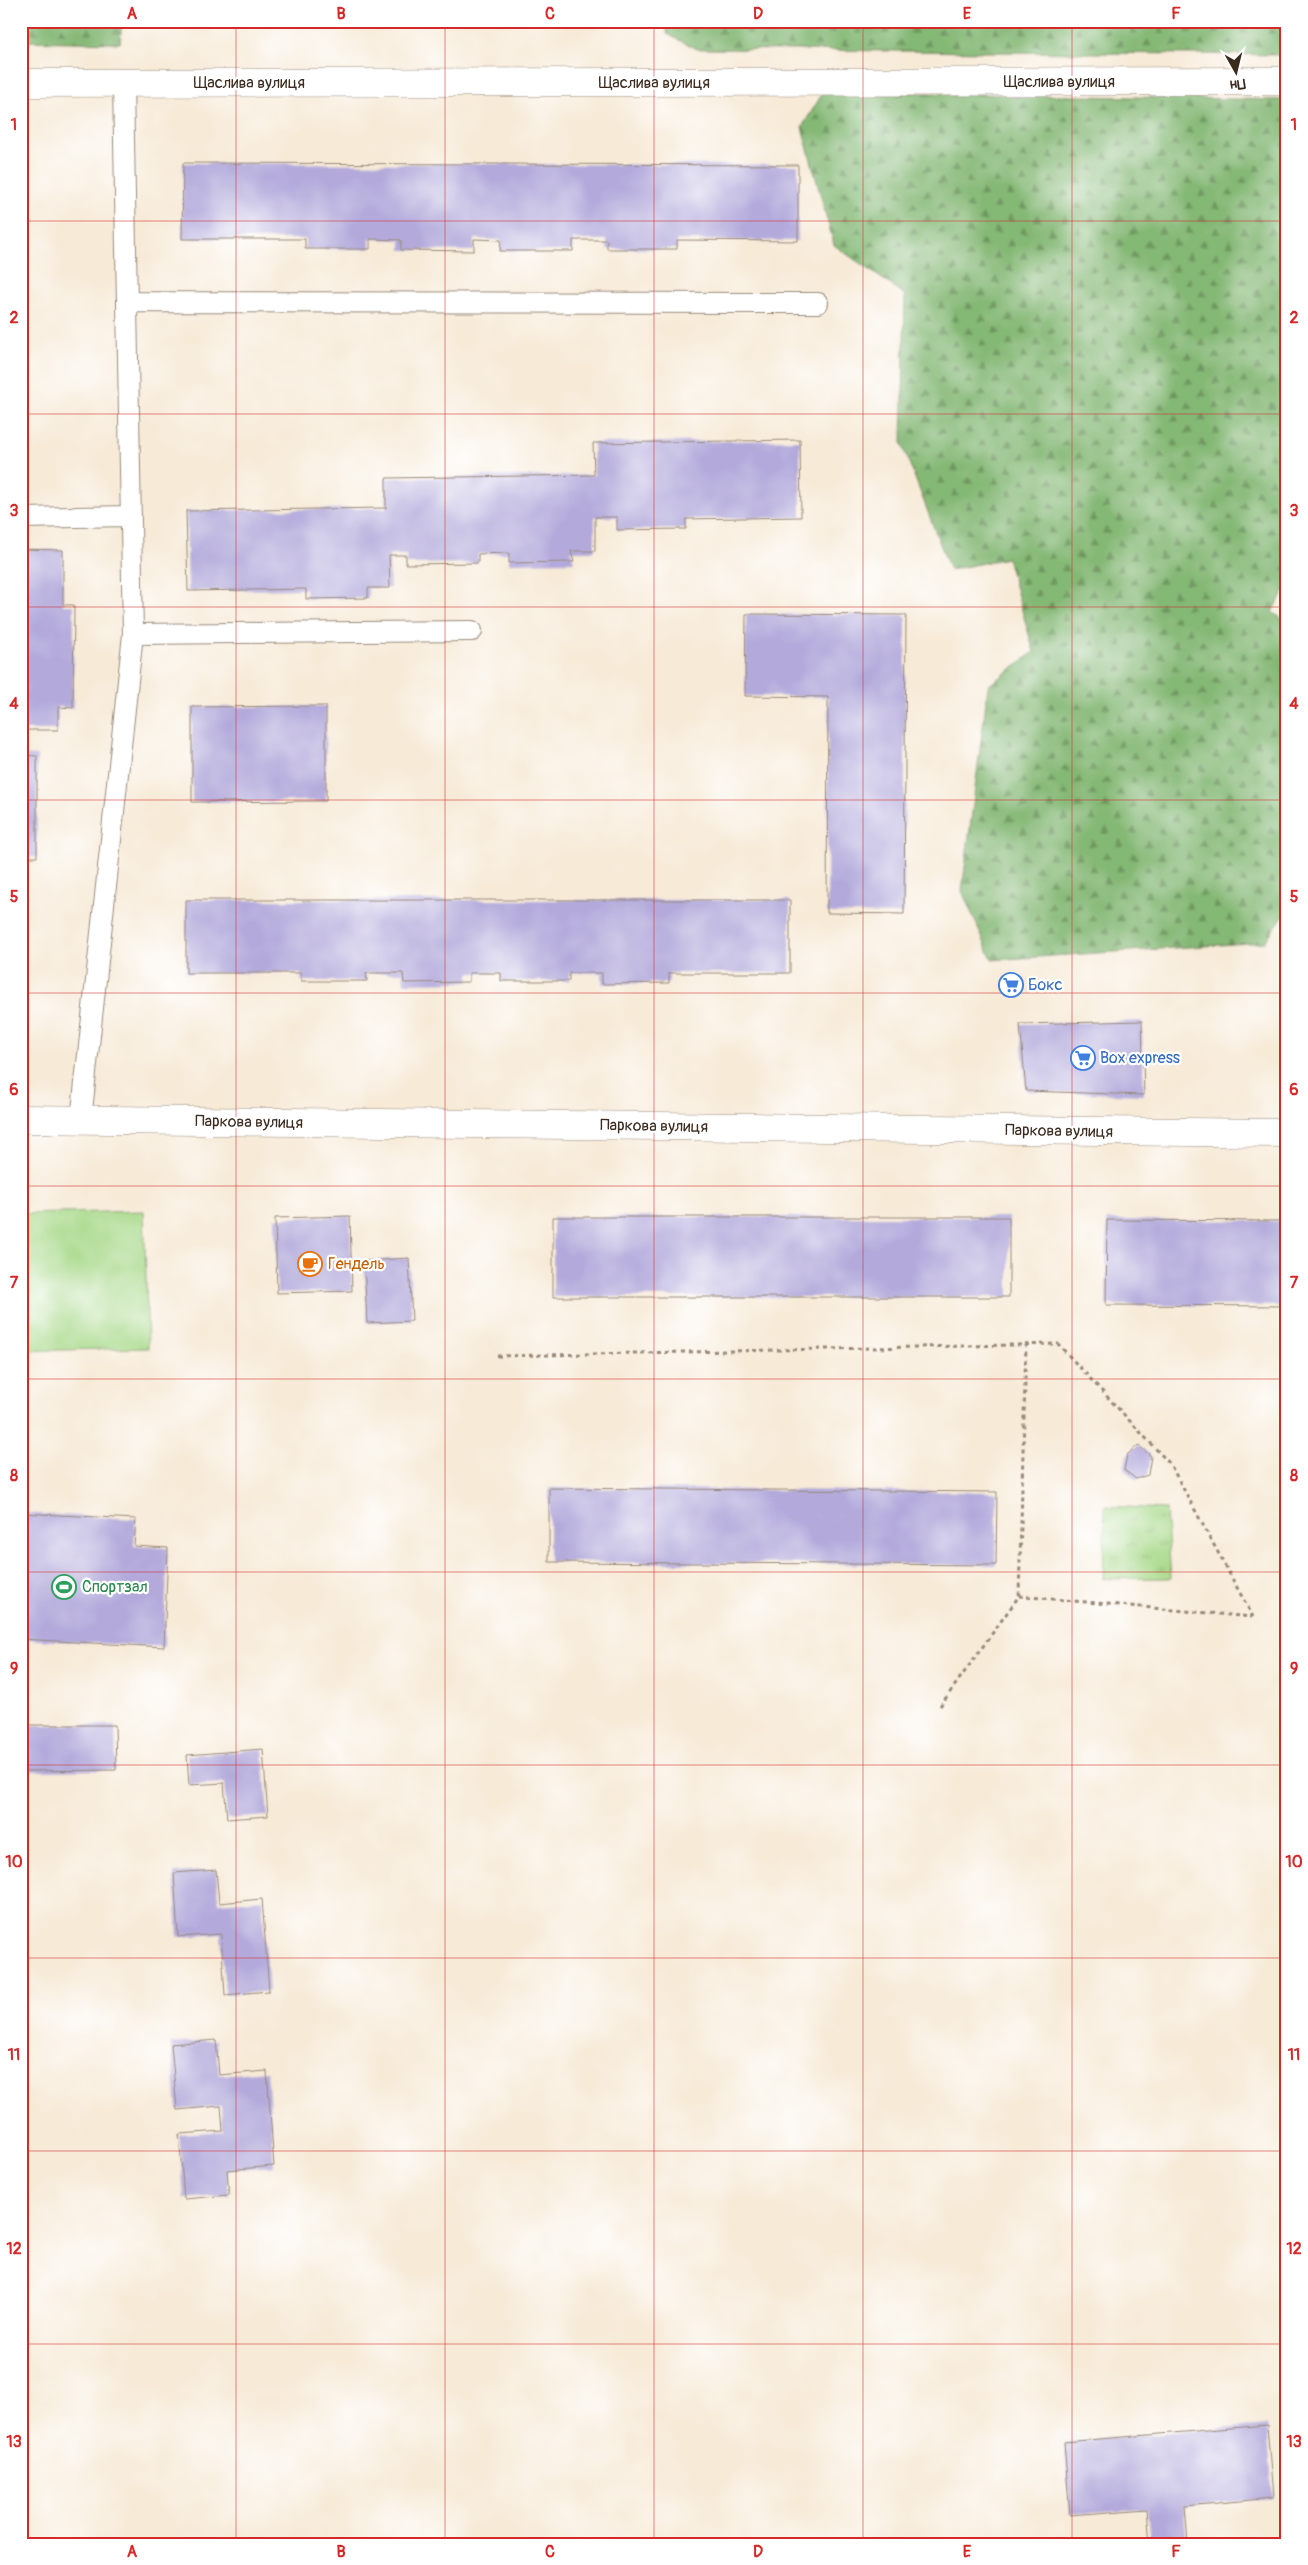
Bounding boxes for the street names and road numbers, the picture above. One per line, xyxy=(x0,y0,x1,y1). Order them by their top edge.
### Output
street label: Щаслива вулиця xyxy=(1003,72,1115,92)
street label: Щаслива вулиця xyxy=(193,73,305,93)
street label: Щаслива вулиця xyxy=(598,73,710,93)
street label: Паркова вулиця xyxy=(195,1111,303,1133)
street label: Паркова вулиця xyxy=(600,1115,708,1137)
street label: Паркова вулиця xyxy=(1005,1120,1113,1142)

